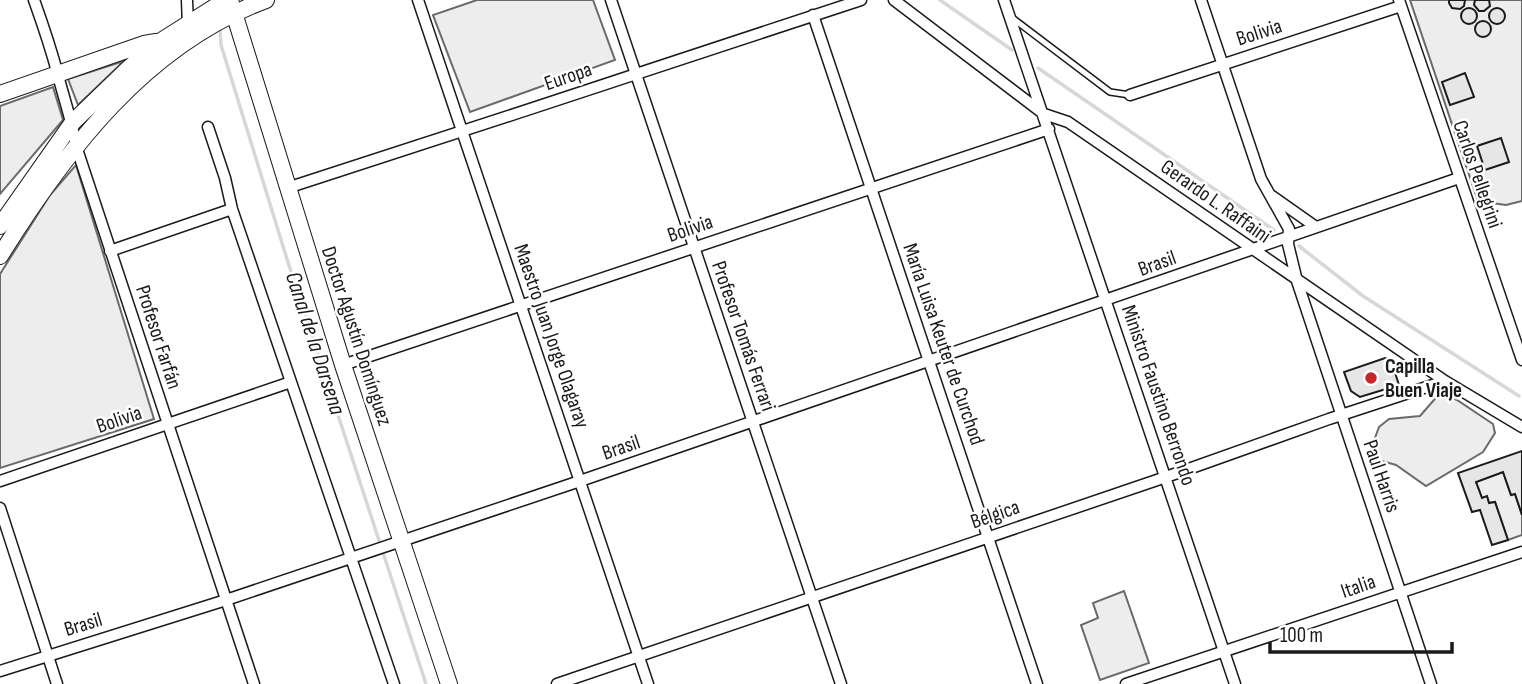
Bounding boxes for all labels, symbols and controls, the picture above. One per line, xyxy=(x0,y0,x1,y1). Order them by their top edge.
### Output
street label: Bolivia xyxy=(1233,13,1285,52)
street label: Europa xyxy=(541,57,595,96)
street label: Carlos Pellegrini xyxy=(1447,117,1508,231)
street label: Gerardo L. Raffaini xyxy=(1156,154,1276,249)
street label: Bolivia xyxy=(664,209,716,248)
street label: María Luisa Keuter de Curchod xyxy=(897,240,990,448)
street label: Maestro Juan Jorge Olagaray xyxy=(508,241,595,431)
street label: Doctor Agustín Domínguez xyxy=(316,243,397,429)
street label: Brasil xyxy=(1135,245,1180,282)
street label: Profesor Tomás Ferrari xyxy=(706,258,781,414)
water label: Canal de la Darsena xyxy=(279,268,352,419)
street label: Profesor Farfán xyxy=(130,282,187,392)
street label: Ministro Faustino Berrondo xyxy=(1116,302,1201,489)
place label: Capilla Buen Viaje xyxy=(1385,354,1462,403)
marker: Capilla Buen Viaje xyxy=(1363,370,1379,386)
street label: Bolivia xyxy=(93,400,145,439)
street label: Brasil xyxy=(599,429,643,466)
street label: Paul Harris xyxy=(1358,437,1406,516)
street label: Bélgica xyxy=(967,494,1023,534)
street label: Italia xyxy=(1338,569,1379,604)
street label: Brasil xyxy=(61,607,105,642)
scale bar xyxy=(1270,610,1452,654)
text: 100 m xyxy=(1280,623,1323,648)

